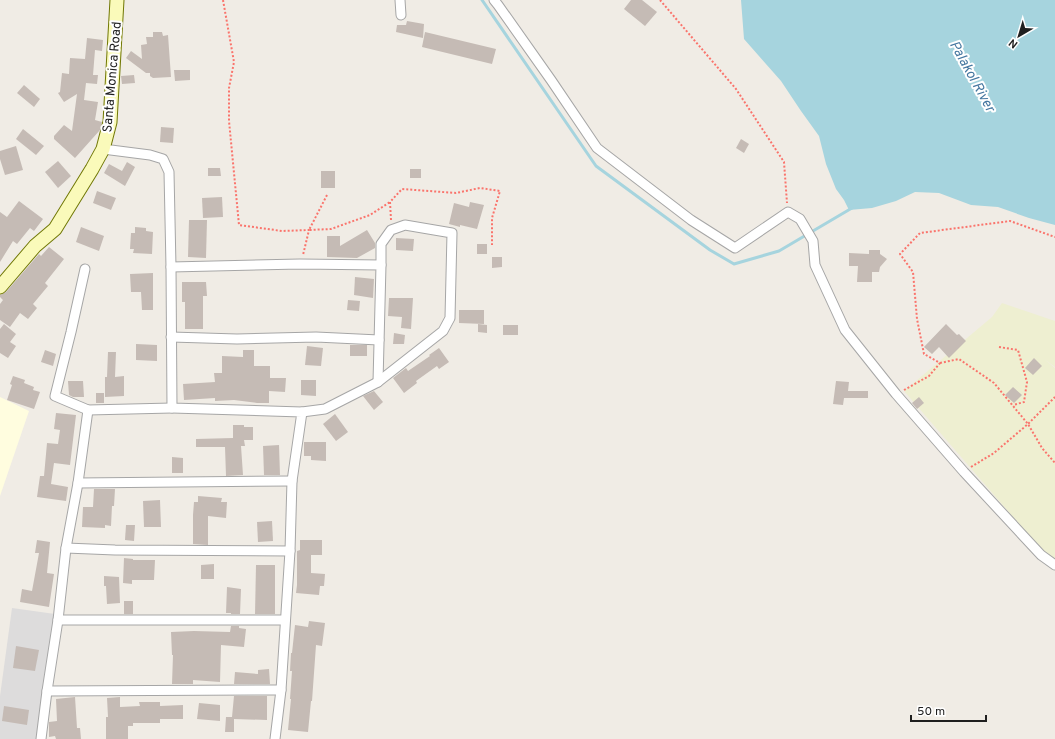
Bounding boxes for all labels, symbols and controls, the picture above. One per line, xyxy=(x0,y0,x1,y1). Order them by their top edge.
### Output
north arrow xyxy=(999,16,1039,56)
street label: Santa Monica Road xyxy=(100,21,126,133)
text: N xyxy=(1006,35,1021,51)
water label: Palakol River xyxy=(945,38,999,117)
scale bar xyxy=(911,697,986,723)
text: 50 m xyxy=(917,704,945,720)

